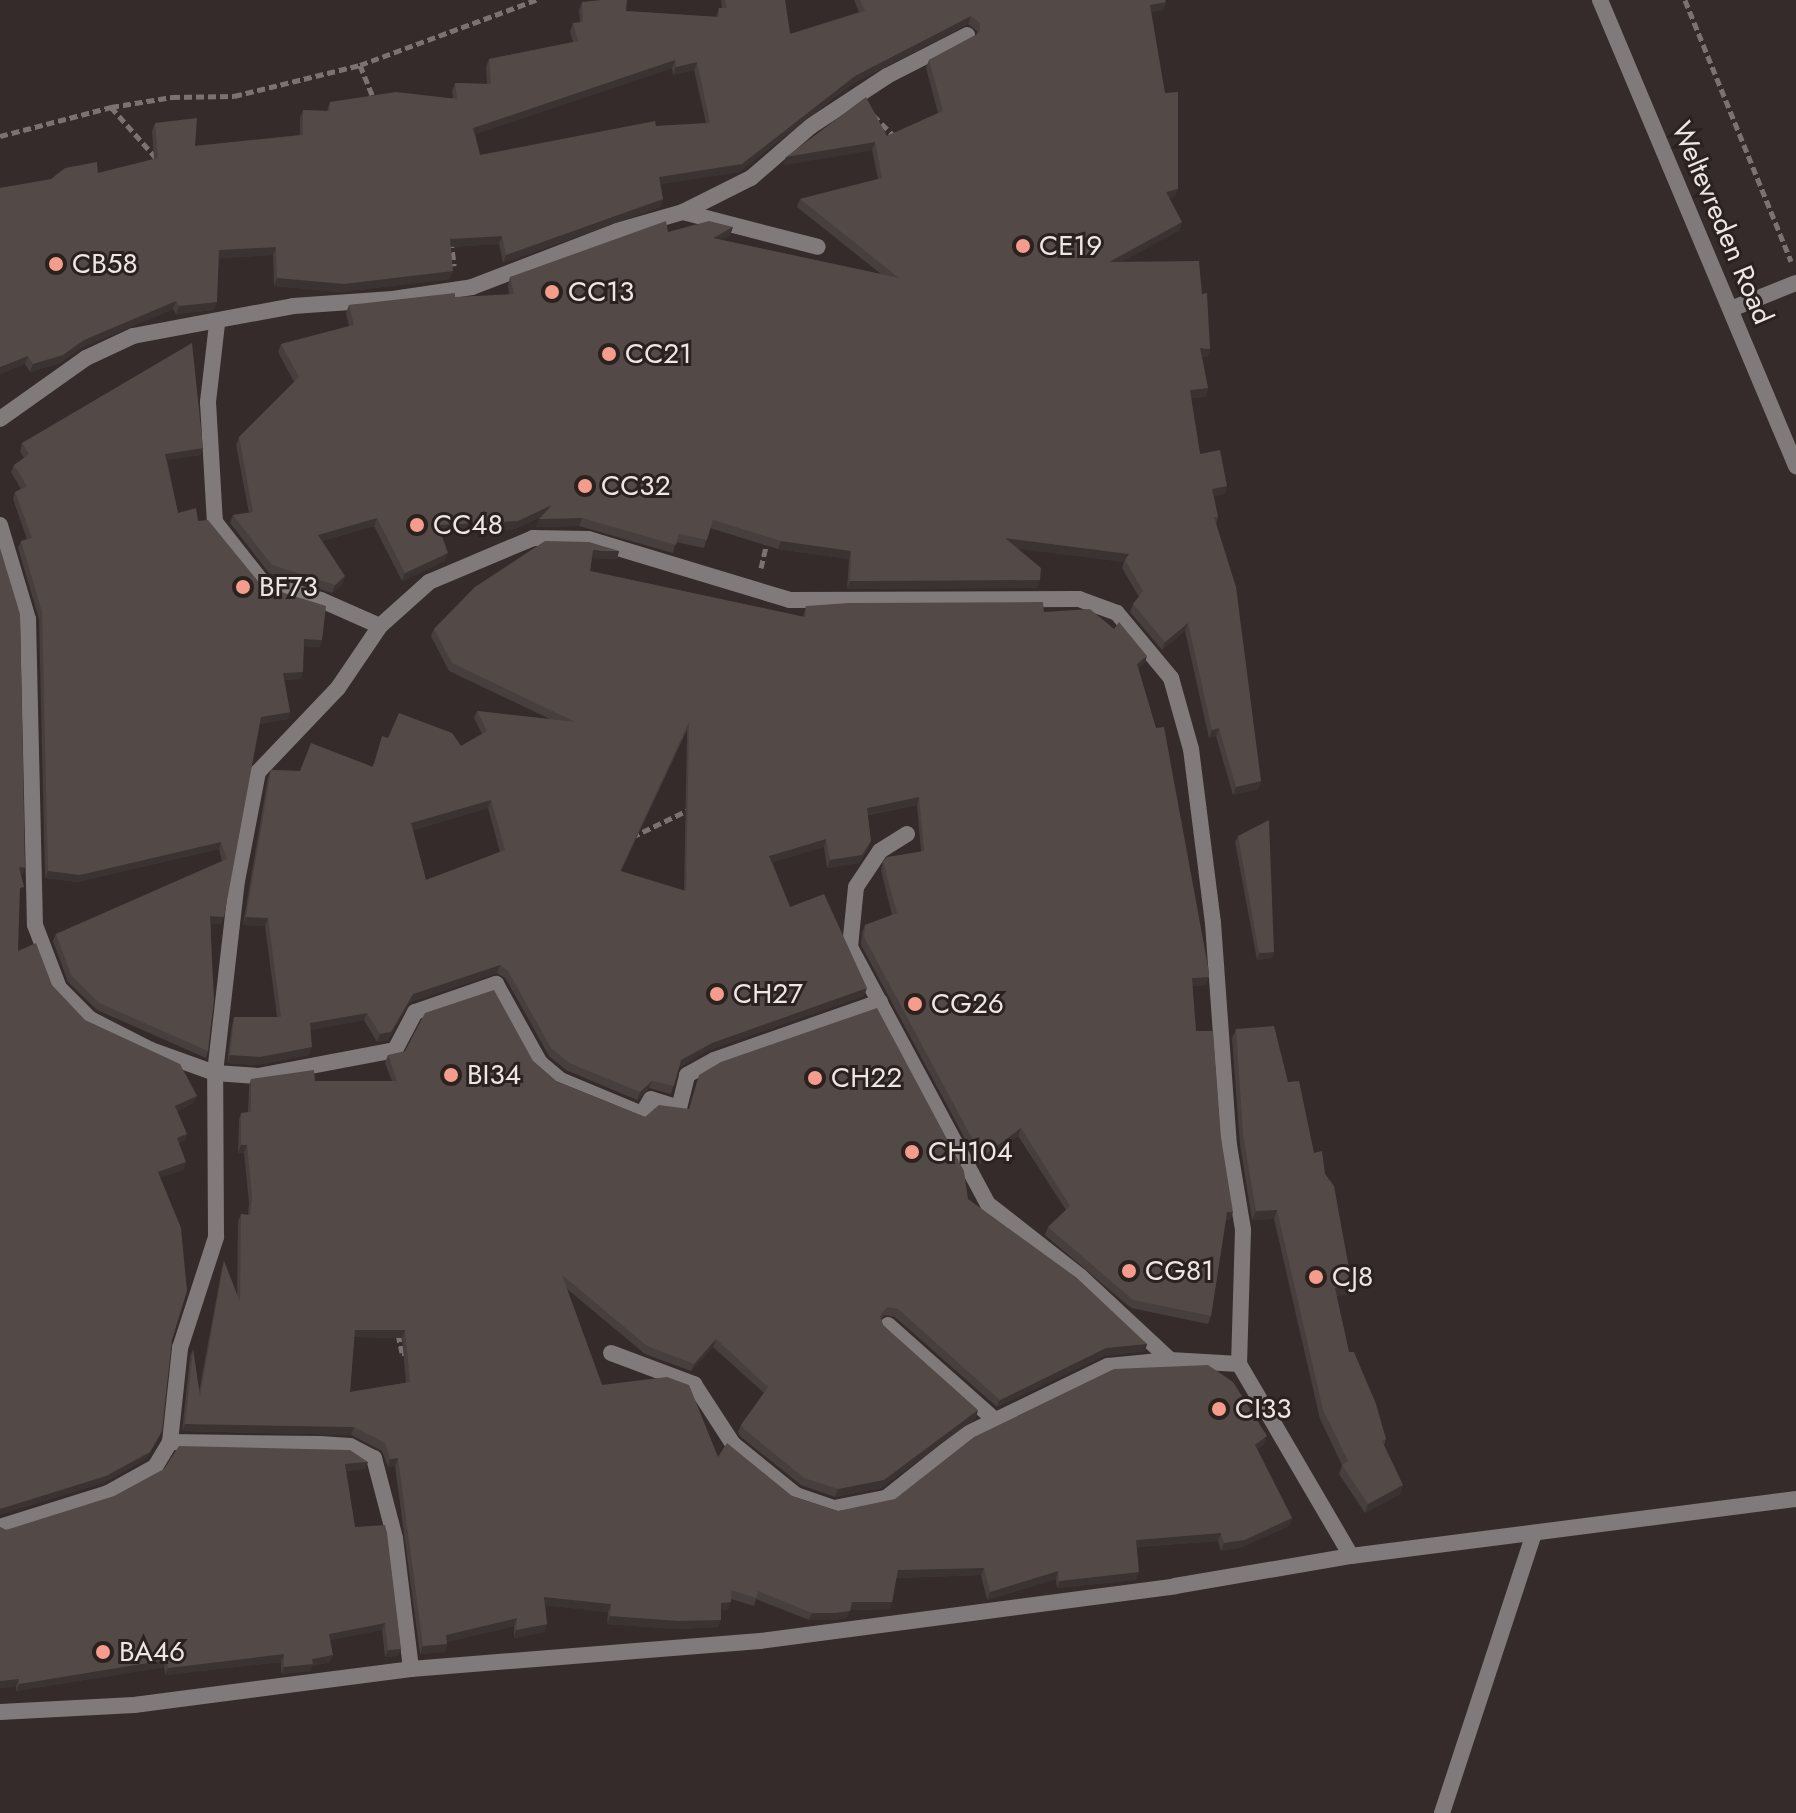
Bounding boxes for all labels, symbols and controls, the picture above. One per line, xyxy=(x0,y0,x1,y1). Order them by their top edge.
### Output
street label: Weltevreden Road xyxy=(1664,117,1780,329)
place label: CE19 xyxy=(1039,229,1102,263)
marker: CE19 xyxy=(1014,237,1032,255)
place label: CB58 xyxy=(72,247,138,281)
marker: CB58 xyxy=(47,255,65,273)
place label: CC13 xyxy=(568,275,634,309)
marker: CC13 xyxy=(543,283,561,301)
place label: CC21 xyxy=(625,337,692,371)
marker: CC21 xyxy=(600,345,618,363)
place label: CC32 xyxy=(601,469,671,503)
marker: CC32 xyxy=(576,477,594,495)
place label: CC48 xyxy=(433,508,503,542)
marker: CC48 xyxy=(408,516,426,534)
place label: BF73 xyxy=(259,570,318,604)
marker: BF73 xyxy=(234,578,252,596)
place label: CH27 xyxy=(733,977,803,1011)
marker: CH27 xyxy=(708,985,726,1003)
place label: CG26 xyxy=(931,987,1004,1021)
marker: CG26 xyxy=(906,995,924,1013)
place label: BI34 xyxy=(467,1058,521,1092)
place label: CH22 xyxy=(831,1061,902,1095)
marker: BI34 xyxy=(442,1066,460,1084)
marker: CH22 xyxy=(806,1069,824,1087)
place label: CH104 xyxy=(928,1135,1013,1169)
marker: CH104 xyxy=(903,1143,921,1161)
place label: CG81 xyxy=(1145,1254,1214,1288)
place label: CJ8 xyxy=(1332,1260,1373,1294)
marker: CG81 xyxy=(1120,1262,1138,1280)
marker: CJ8 xyxy=(1307,1268,1325,1286)
place label: CI33 xyxy=(1235,1392,1292,1426)
marker: CI33 xyxy=(1210,1400,1228,1418)
place label: BA46 xyxy=(119,1635,185,1669)
marker: BA46 xyxy=(94,1643,112,1661)

